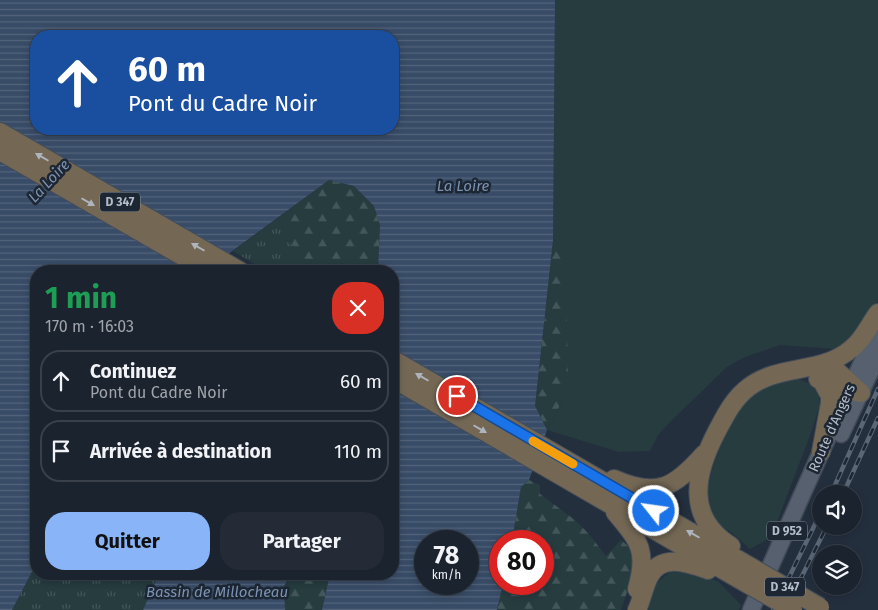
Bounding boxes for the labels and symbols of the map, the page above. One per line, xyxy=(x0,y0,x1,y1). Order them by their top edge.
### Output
one-way arrow xyxy=(36,152,49,161)
water label: La Loire xyxy=(25,156,74,206)
water label: La Loire xyxy=(437,177,489,195)
road number: D 347 xyxy=(100,192,140,212)
one-way arrow xyxy=(81,197,94,206)
one-way arrow xyxy=(191,242,205,251)
one-way arrow xyxy=(416,372,429,381)
pin xyxy=(436,375,478,417)
street label: Route d'Angers xyxy=(805,381,859,475)
one-way arrow xyxy=(474,424,487,433)
position arrow xyxy=(627,484,679,536)
road number: D 952 xyxy=(767,522,807,540)
speed limit sign: 80 xyxy=(489,530,554,595)
one-way arrow xyxy=(686,530,700,538)
road number: D 347 xyxy=(765,578,805,596)
water label: Bassin de Millocheau xyxy=(146,583,288,601)

